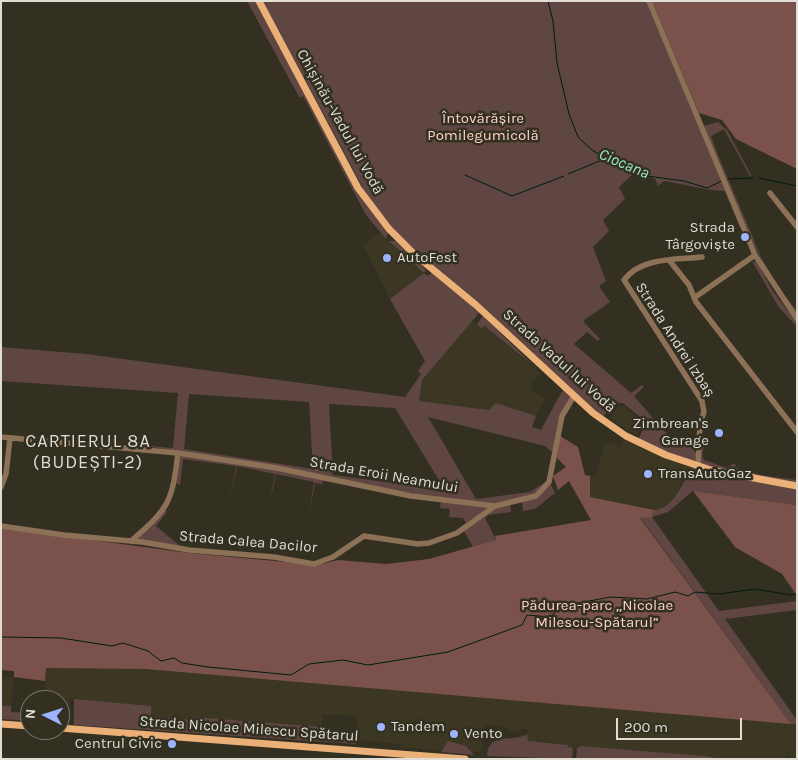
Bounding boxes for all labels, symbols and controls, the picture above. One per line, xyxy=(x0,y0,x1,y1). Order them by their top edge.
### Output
street label: Chișinău-Vadul lui Vodă xyxy=(293,46,387,198)
park label: Întovărășire Pomilegumicolă xyxy=(427,110,539,145)
water label: Ciocana xyxy=(596,145,652,183)
place label: Strada Târgoviște xyxy=(665,219,735,254)
marker: Strada Târgoviște xyxy=(739,231,751,243)
place label: AutoFest xyxy=(397,249,457,267)
marker: AutoFest xyxy=(381,252,393,264)
street label: Strada Andrei Izbaș xyxy=(631,279,719,401)
street label: Strada Vadul lui Vodă xyxy=(499,306,619,416)
place label: Zimbrean's Garage xyxy=(632,415,709,450)
marker: Zimbrean's Garage xyxy=(713,427,725,439)
district label: CARTIERUL 8A (BUDEȘTI-2) xyxy=(24,431,152,474)
street label: Strada Eroii Neamului xyxy=(308,453,460,497)
place label: TransAutoGaz xyxy=(658,465,752,483)
marker: TransAutoGaz xyxy=(642,468,654,480)
street label: Strada Calea Dacilor xyxy=(178,527,318,557)
park label: Pădurea-parc „Nicolae Milescu-Spătarul” xyxy=(521,597,673,632)
north arrow xyxy=(20,690,70,740)
text: N xyxy=(22,708,39,719)
scale bar xyxy=(618,708,744,740)
street label: Strada Nicolae Milescu Spătarul xyxy=(139,712,359,746)
place label: Tandem xyxy=(391,718,445,736)
text: 200 m xyxy=(624,718,668,736)
marker: Tandem xyxy=(375,721,387,733)
place label: Vento xyxy=(464,725,503,743)
marker: Vento xyxy=(448,728,460,740)
place label: Centrul Civic xyxy=(75,735,162,753)
marker: Centrul Civic xyxy=(166,738,178,750)

